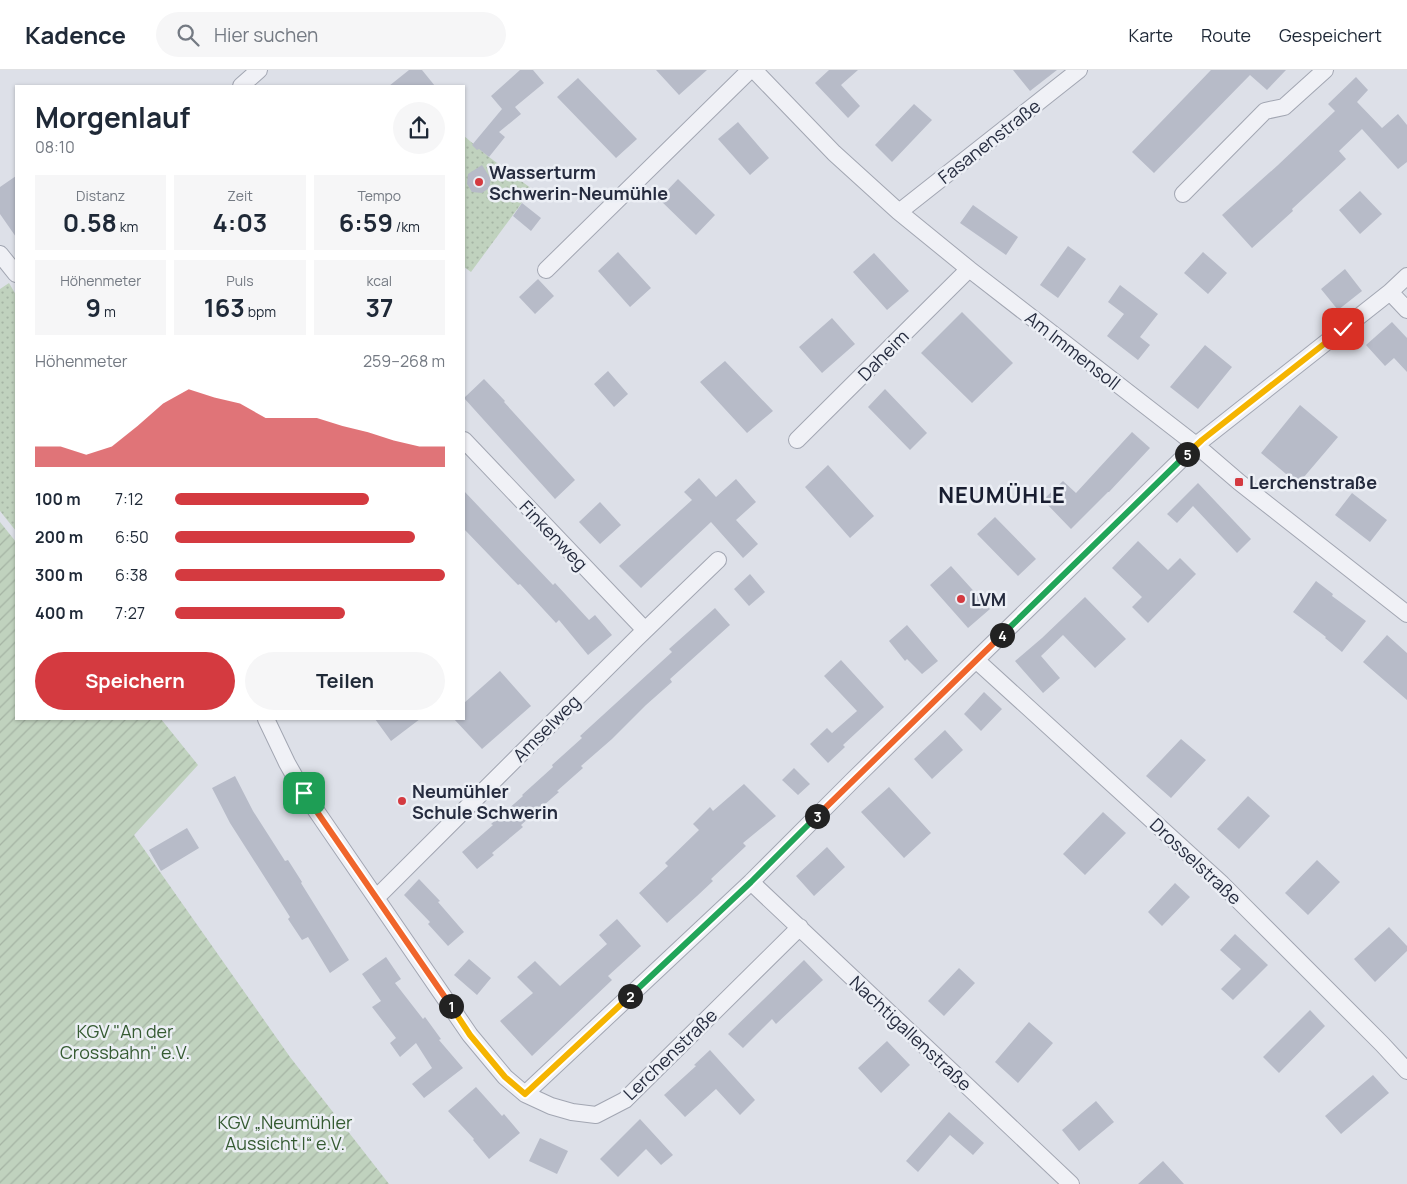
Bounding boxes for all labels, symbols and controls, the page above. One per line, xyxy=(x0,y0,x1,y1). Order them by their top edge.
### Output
search box xyxy=(156,12,506,57)
text: Kadence xyxy=(25,18,126,51)
icon: search xyxy=(174,21,202,49)
text: Hier suchen xyxy=(214,22,318,48)
text: Karte xyxy=(1128,23,1173,47)
text: Route xyxy=(1201,23,1251,47)
text: Gespeichert xyxy=(1279,23,1382,47)
street label: Fasanenstraße xyxy=(933,93,1045,189)
text: Morgenlauf xyxy=(35,98,190,136)
button: share xyxy=(393,102,445,154)
text: 08:10 xyxy=(35,136,75,158)
place label: Wasserturm Schwerin-Neumühle xyxy=(489,160,668,205)
marker: Wasserturm Schwerin-Neumühle xyxy=(473,176,485,188)
text: Distanz xyxy=(76,186,125,205)
text: Zeit xyxy=(227,186,253,205)
text: Tempo xyxy=(357,186,401,205)
text: 0.58 xyxy=(63,205,117,240)
text: 4:03 xyxy=(213,205,267,240)
text: 6:59 xyxy=(339,205,393,240)
text: km xyxy=(117,217,138,236)
text: /km xyxy=(393,217,420,236)
text: Höhenmeter xyxy=(60,271,141,290)
text: Puls xyxy=(226,271,254,290)
text: kcal xyxy=(367,271,392,290)
text: 9 xyxy=(86,290,101,325)
text: 163 xyxy=(204,290,245,325)
text: 37 xyxy=(365,290,393,325)
text: m xyxy=(101,302,116,321)
text: bpm xyxy=(245,302,276,321)
street label: Am Immensoll xyxy=(1021,305,1125,395)
pin xyxy=(1322,308,1364,350)
icon: check xyxy=(1329,315,1357,343)
street label: Daheim xyxy=(852,324,914,386)
text: Höhenmeter xyxy=(35,350,128,372)
text: 259–268 m xyxy=(363,350,445,372)
pin: 5 xyxy=(1174,442,1200,466)
text: 5 xyxy=(1183,445,1192,464)
place label: Lerchenstraße xyxy=(1249,470,1377,494)
marker: Lerchenstraße xyxy=(1233,476,1245,488)
district label: NEUMÜHLE xyxy=(938,480,1066,510)
text: 100 m xyxy=(35,488,81,510)
text: 7:12 xyxy=(115,488,143,510)
street label: Finkenweg xyxy=(515,495,593,575)
text: 200 m xyxy=(35,526,83,548)
text: 6:50 xyxy=(115,526,149,548)
text: 300 m xyxy=(35,564,83,586)
text: 6:38 xyxy=(115,564,148,586)
place label: LVM xyxy=(971,587,1006,611)
marker: LVM xyxy=(955,593,967,605)
text: 400 m xyxy=(35,602,83,624)
text: 7:27 xyxy=(115,602,145,624)
pin: 4 xyxy=(990,622,1014,648)
text: 4 xyxy=(998,626,1007,645)
button: Speichern xyxy=(35,652,235,710)
button: Teilen xyxy=(245,652,445,710)
street label: Amselweg xyxy=(507,689,585,767)
pin xyxy=(283,772,325,814)
icon: arrive xyxy=(290,779,318,807)
place label: Neumühler Schule Schwerin xyxy=(412,779,558,824)
marker: Neumühler Schule Schwerin xyxy=(396,795,408,807)
pin: 3 xyxy=(804,804,830,828)
text: 3 xyxy=(813,807,822,826)
street label: Drosselstraße xyxy=(1145,812,1247,910)
street label: Nachtigallenstraße xyxy=(845,970,977,1096)
pin: 2 xyxy=(618,984,642,1008)
text: 2 xyxy=(626,987,635,1006)
pin: 1 xyxy=(438,994,464,1018)
text: 1 xyxy=(448,997,455,1016)
street label: Lerchenstraße xyxy=(618,1003,722,1105)
park label: KGV "An der Crossbahn" e.V. xyxy=(60,1019,190,1064)
park label: KGV „Neumühler Aussicht I“ e.V. xyxy=(218,1110,353,1155)

